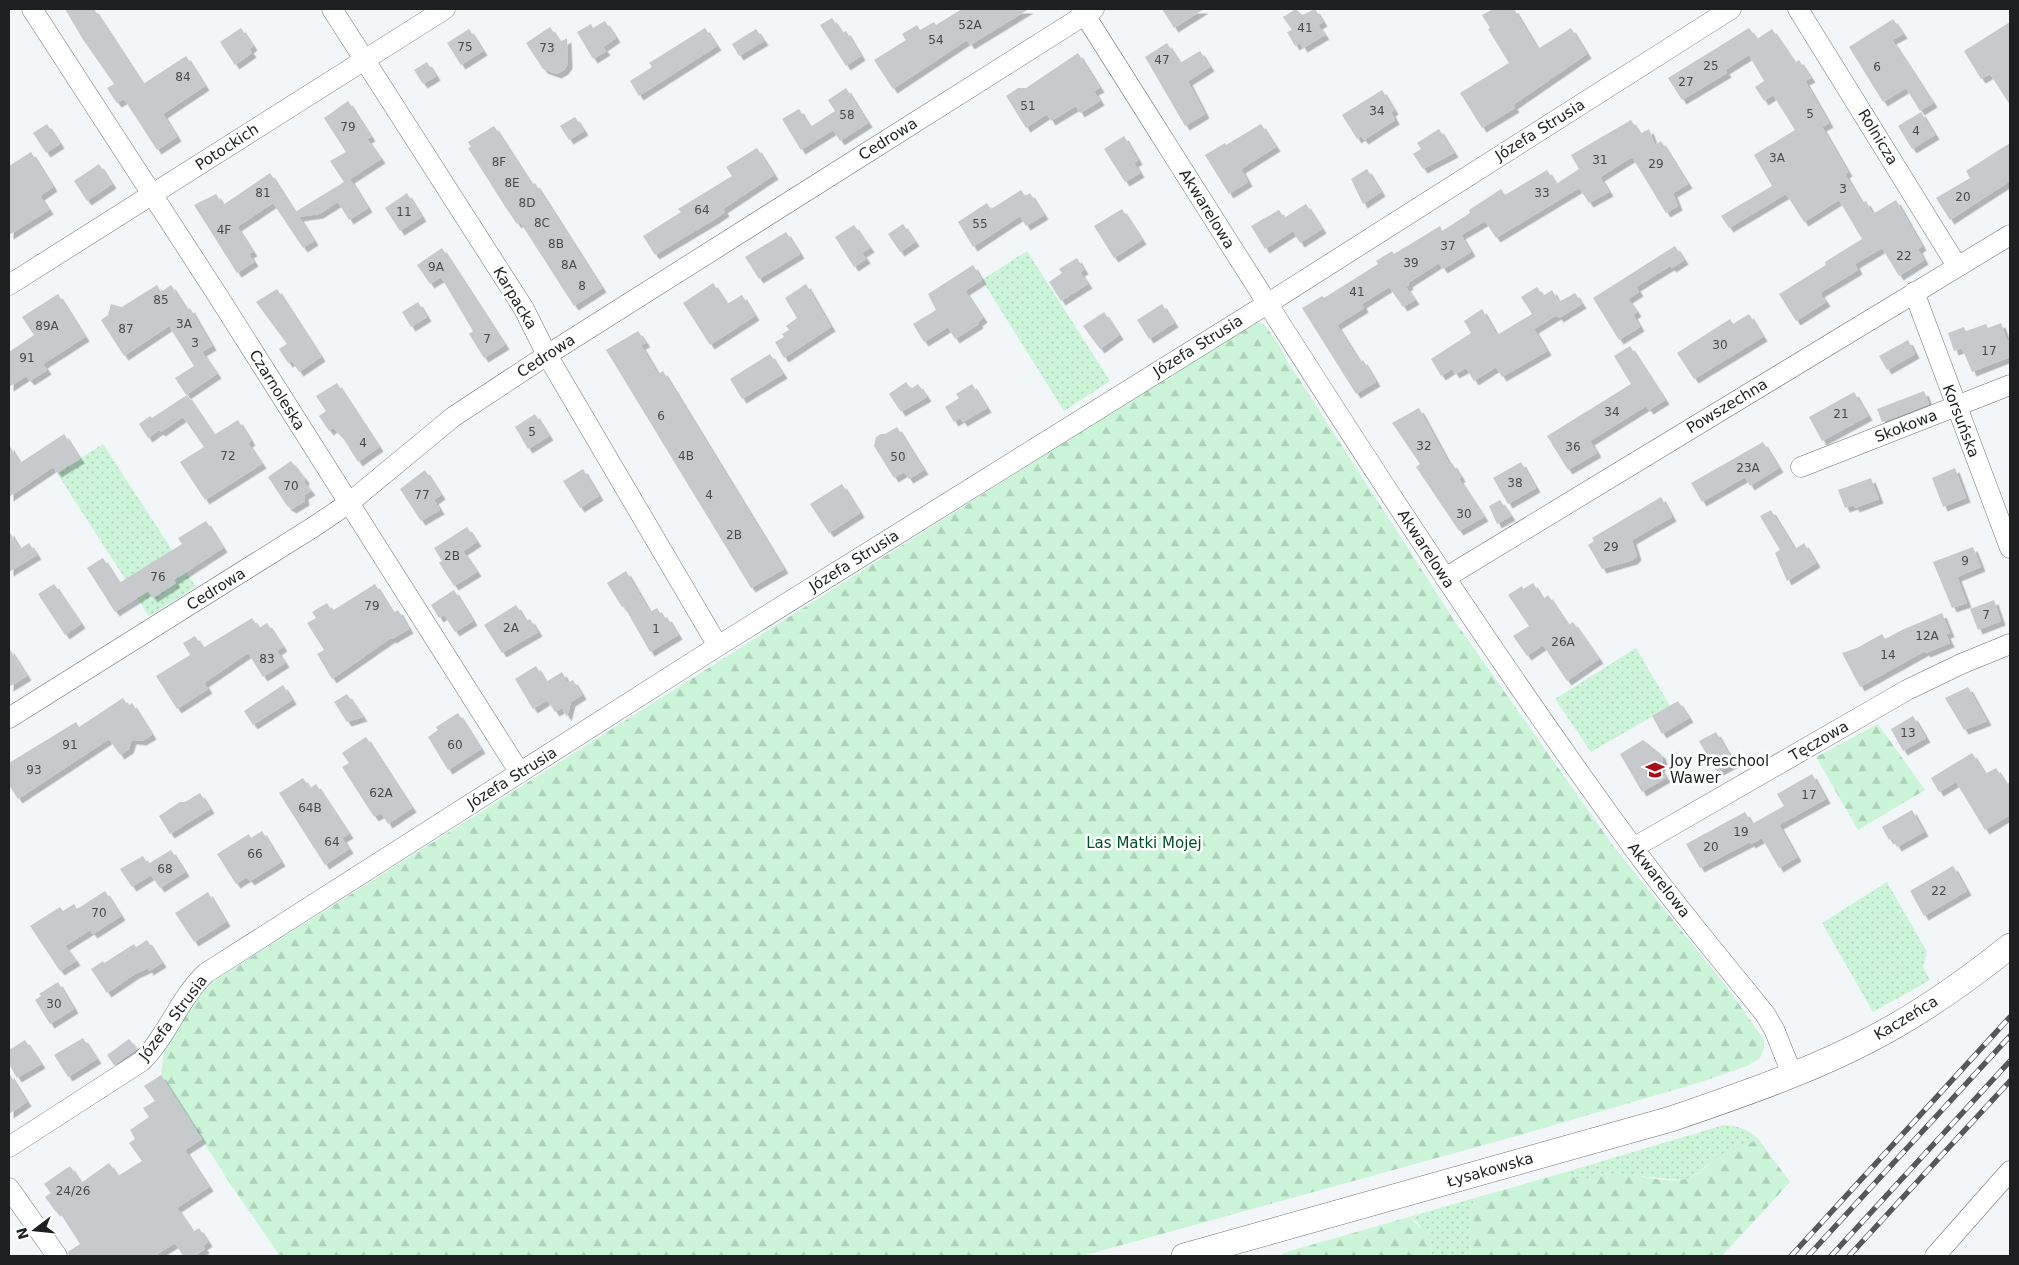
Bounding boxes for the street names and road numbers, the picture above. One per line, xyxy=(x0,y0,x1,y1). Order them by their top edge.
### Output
street label: Józefa Strusia xyxy=(1491,95,1588,165)
street label: Rolnicza xyxy=(1854,106,1902,168)
street label: Cedrowa xyxy=(855,114,921,164)
street label: Potockich xyxy=(192,120,262,174)
street label: Akwarelowa xyxy=(1175,166,1239,252)
street label: Karpacka xyxy=(489,264,541,332)
street label: Józefa Strusia xyxy=(1149,311,1246,381)
street label: Cedrowa xyxy=(514,331,578,381)
street label: Czarnoleska xyxy=(245,347,309,433)
street label: Powszechna xyxy=(1683,375,1771,437)
street label: Korsuńska xyxy=(1939,382,1983,460)
street label: Skokowa xyxy=(1872,406,1940,446)
street label: Akwarelowa xyxy=(1394,506,1458,592)
street label: Józefa Strusia xyxy=(805,526,902,596)
street label: Cedrowa xyxy=(183,564,249,614)
street label: Tęczowa xyxy=(1785,717,1852,766)
street label: Józefa Strusia xyxy=(463,743,560,813)
street label: Akwarelowa xyxy=(1624,839,1694,921)
street label: Józefa Strusia xyxy=(134,972,211,1065)
street label: Kaczeńca xyxy=(1871,992,1941,1044)
street label: Łysakowska xyxy=(1444,1149,1535,1191)

